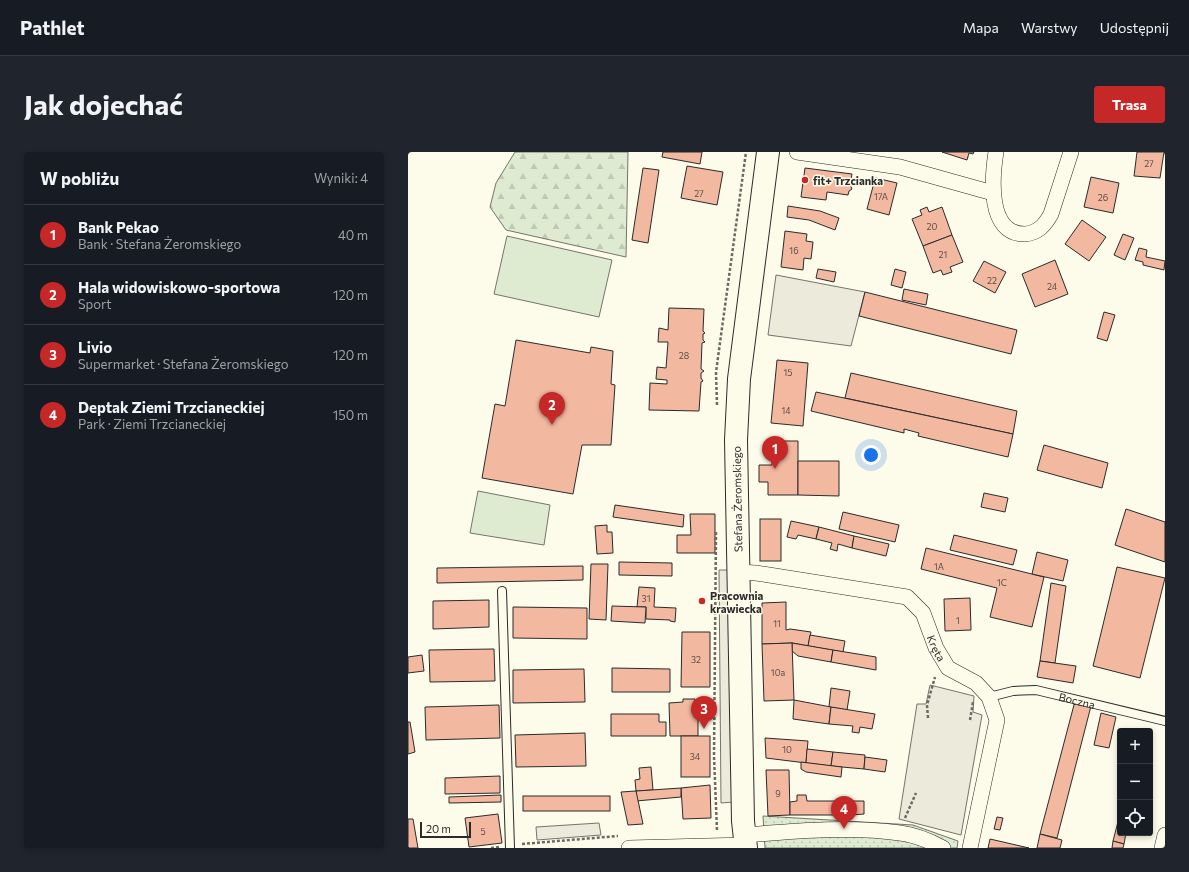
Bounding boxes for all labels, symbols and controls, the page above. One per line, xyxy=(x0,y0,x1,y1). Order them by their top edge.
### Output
text: Pathlet xyxy=(20,16,85,39)
text: Mapa xyxy=(963,19,999,36)
text: Warstwy xyxy=(1021,19,1078,36)
text: Udostępnij xyxy=(1100,19,1169,36)
button: Trasa xyxy=(1094,86,1165,123)
text: Jak dojechać xyxy=(24,87,183,121)
house number: 27 xyxy=(1144,158,1154,169)
text: W pobliżu xyxy=(40,168,119,189)
text: Wyniki: 4 xyxy=(314,170,368,186)
place label: fit+ Trzcianka xyxy=(813,174,883,187)
marker: fit+ Trzcianka xyxy=(800,175,810,185)
house number: 27 xyxy=(694,188,704,199)
house number: 17A xyxy=(874,191,888,202)
house number: 26 xyxy=(1098,192,1108,203)
text: Bank Pekao xyxy=(78,218,159,236)
house number: 20 xyxy=(927,221,938,232)
text: 1 xyxy=(50,227,56,243)
text: 40 m xyxy=(338,227,368,243)
text: Bank · Stefana Żeromskiego xyxy=(78,236,241,252)
house number: 16 xyxy=(789,245,799,256)
house number: 21 xyxy=(939,249,947,260)
house number: 22 xyxy=(987,275,997,286)
text: Hala widowiskowo-sportowa xyxy=(78,278,280,296)
house number: 24 xyxy=(1047,281,1058,292)
text: 2 xyxy=(49,287,57,303)
text: 120 m xyxy=(333,287,368,303)
text: Sport xyxy=(78,296,112,312)
text: Livio xyxy=(78,338,112,356)
text: 3 xyxy=(49,347,57,363)
text: 120 m xyxy=(333,347,368,363)
house number: 28 xyxy=(679,350,689,361)
text: Supermarket · Stefana Żeromskiego xyxy=(78,356,288,372)
house number: 15 xyxy=(783,367,793,378)
pin: 2 xyxy=(539,392,565,425)
text: Deptak Ziemi Trzcianeckiej xyxy=(78,398,265,416)
house number: 14 xyxy=(781,405,791,416)
text: 4 xyxy=(49,407,57,423)
text: 150 m xyxy=(333,407,368,423)
text: Park · Ziemi Trzcianeckiej xyxy=(78,416,226,432)
pin: 1 xyxy=(762,436,788,469)
street label: Stefana Żeromskiego xyxy=(729,445,744,552)
your location xyxy=(861,445,881,465)
house number: 1A xyxy=(934,561,944,572)
house number: 1C xyxy=(997,577,1007,588)
place label: Pracownia krawiecka xyxy=(710,589,764,615)
house number: 31 xyxy=(642,593,650,604)
marker: Pracownia krawiecka xyxy=(697,596,707,606)
house number: 1 xyxy=(956,615,960,626)
house number: 11 xyxy=(773,618,781,629)
street label: Kręta xyxy=(925,633,949,663)
house number: 32 xyxy=(691,654,701,665)
house number: 10a xyxy=(771,667,786,678)
street label: Boczna xyxy=(1058,689,1096,710)
pin: 3 xyxy=(691,696,717,729)
map controls xyxy=(1117,728,1153,836)
button: + xyxy=(1117,728,1153,764)
house number: 10 xyxy=(782,744,792,755)
house number: 34 xyxy=(690,751,701,762)
button: − xyxy=(1117,764,1153,800)
house number: 9 xyxy=(775,788,781,799)
pin: 4 xyxy=(831,796,857,829)
button: locate xyxy=(1117,800,1153,836)
scale bar xyxy=(420,820,471,839)
text: 20 m xyxy=(426,822,451,835)
house number: 5 xyxy=(480,826,486,837)

